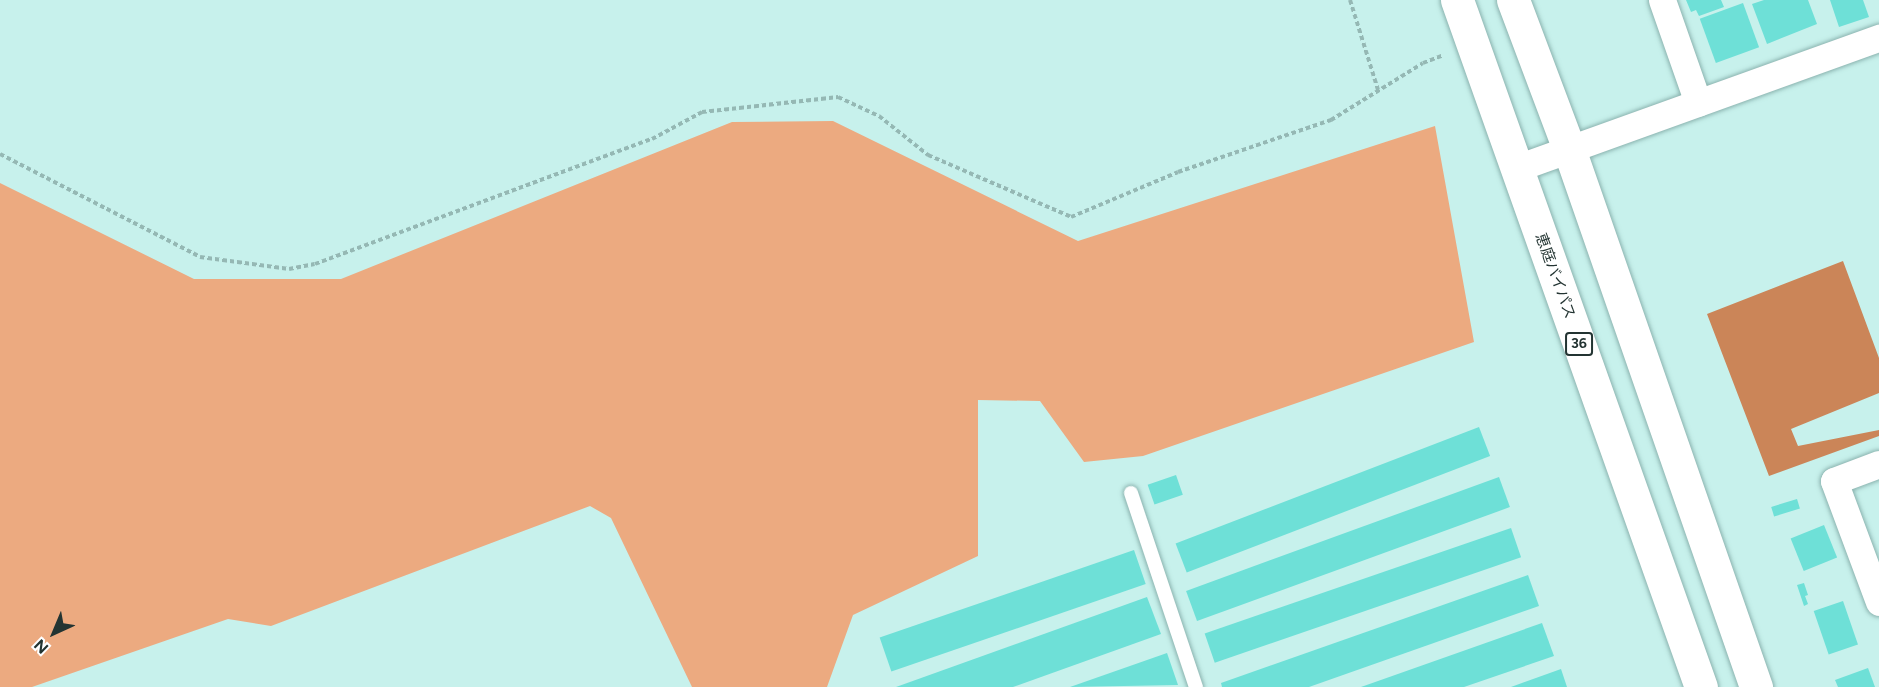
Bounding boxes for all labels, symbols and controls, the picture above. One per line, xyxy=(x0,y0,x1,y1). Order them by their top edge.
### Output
street label: 恵庭バイパス xyxy=(1531,231,1579,321)
road number: 36 xyxy=(1564,333,1594,355)
north arrow xyxy=(24,603,84,663)
text: N xyxy=(30,635,52,657)

